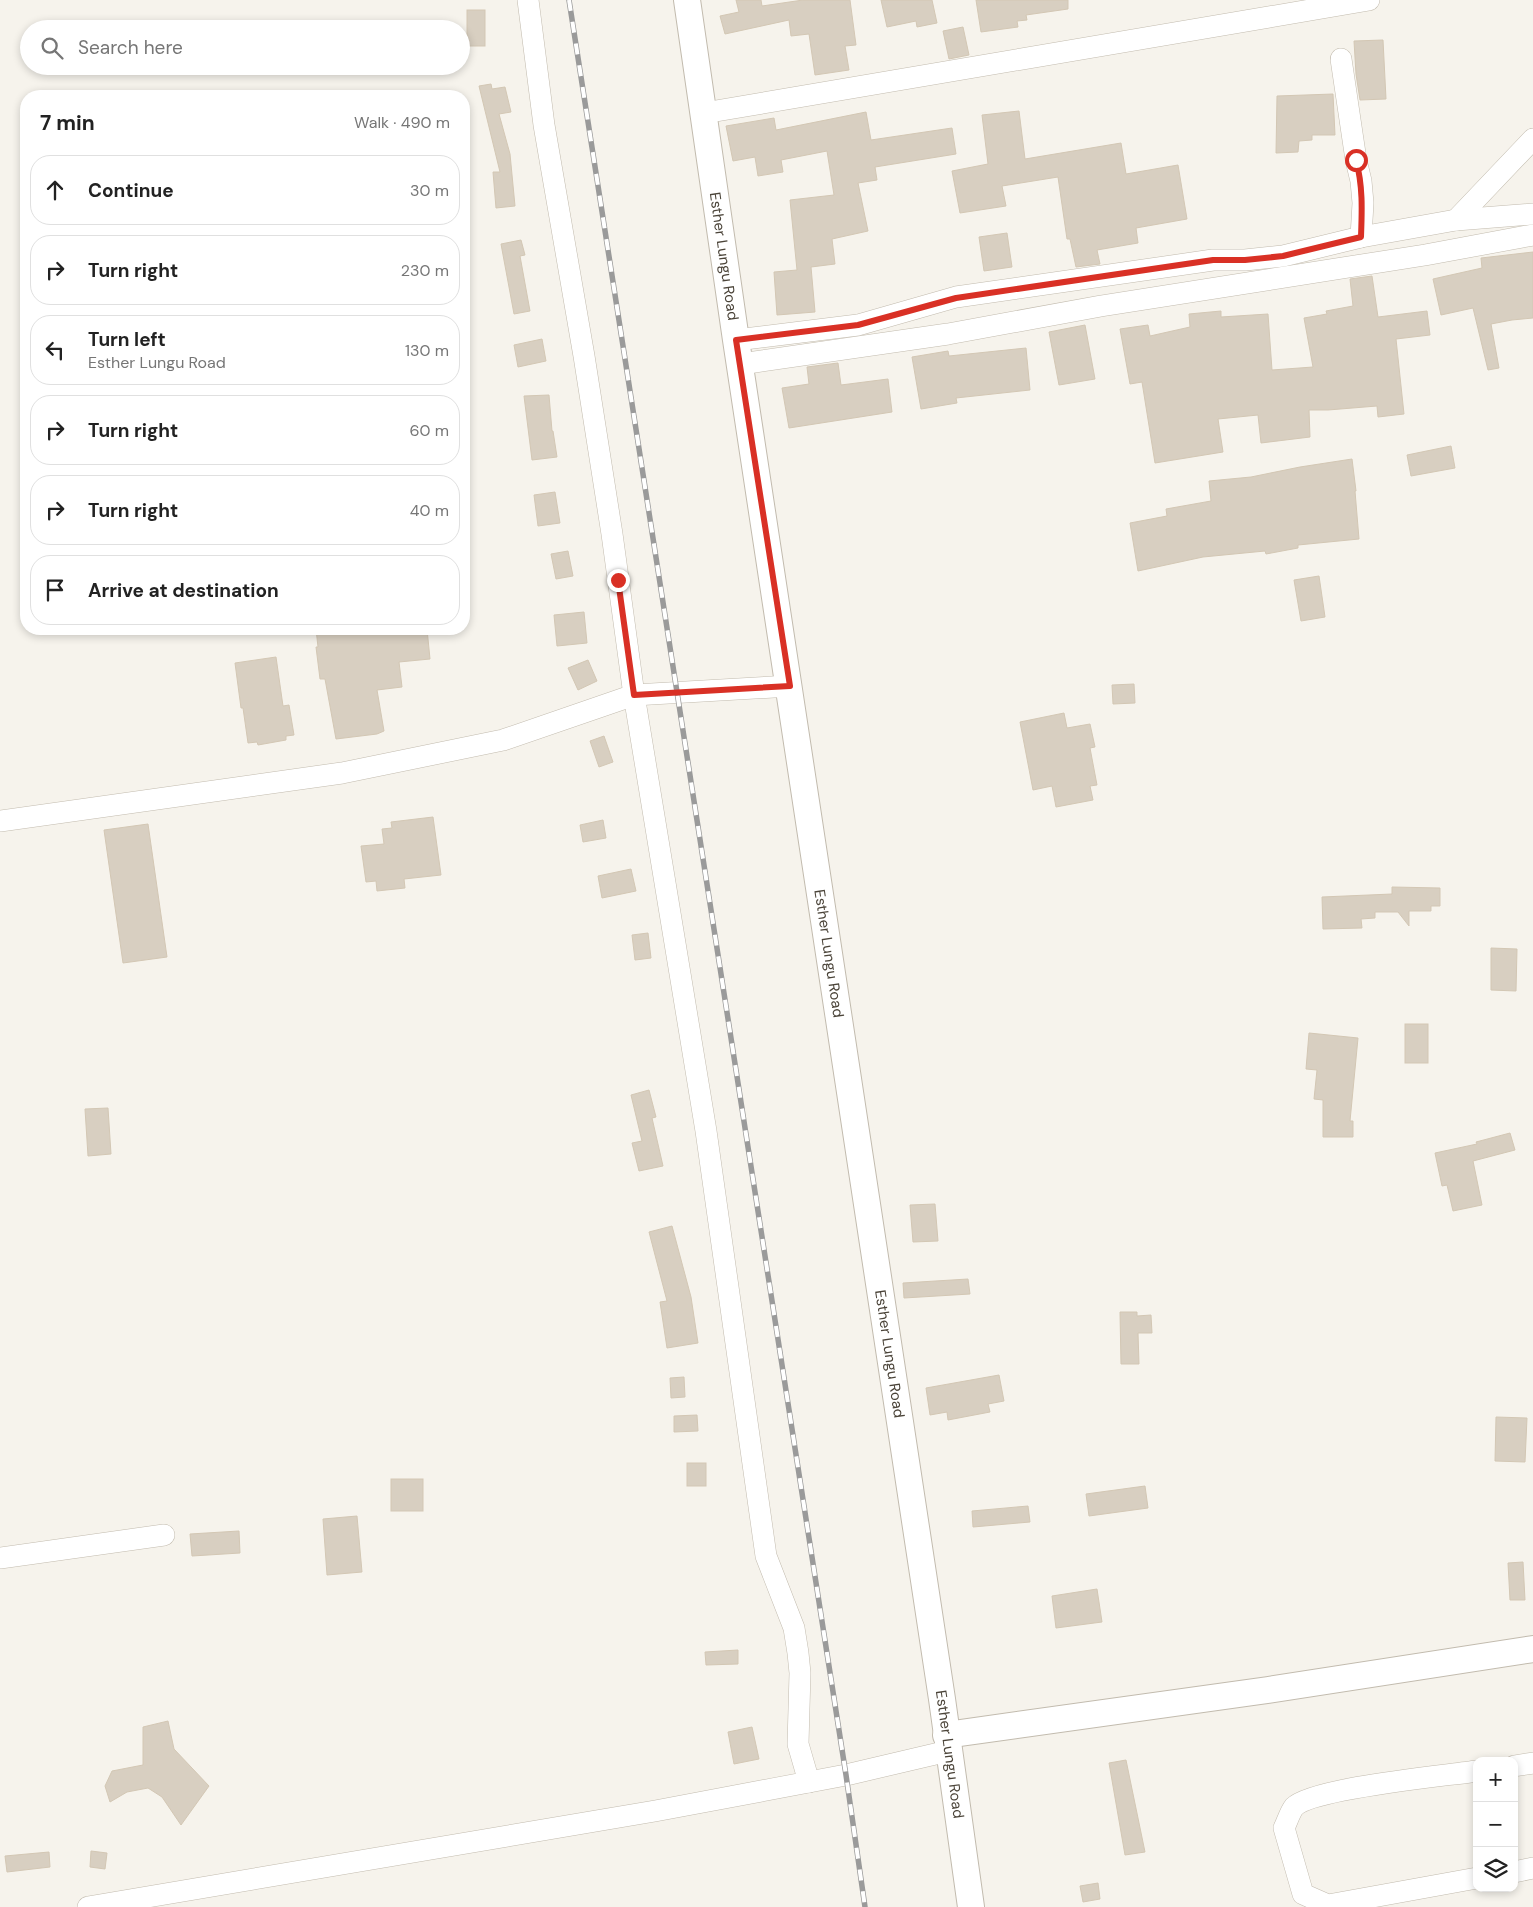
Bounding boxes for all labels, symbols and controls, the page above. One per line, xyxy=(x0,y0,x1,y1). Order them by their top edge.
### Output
search box xyxy=(20,20,470,75)
icon: search xyxy=(38,34,66,62)
text: Search here xyxy=(78,35,183,60)
text: 7 min xyxy=(40,109,95,137)
text: Walk · 490 m xyxy=(354,112,450,133)
route start xyxy=(1345,149,1368,172)
icon: ahead xyxy=(41,176,69,204)
text: Continue xyxy=(88,178,174,203)
text: 30 m xyxy=(410,180,449,201)
street label: Esther Lungu Road xyxy=(705,191,743,322)
icon: right xyxy=(41,256,69,284)
text: Turn right xyxy=(88,258,178,283)
text: 230 m xyxy=(401,260,449,281)
text: Turn left xyxy=(88,327,166,352)
icon: left xyxy=(41,336,69,364)
text: 130 m xyxy=(405,340,449,361)
text: Esther Lungu Road xyxy=(88,352,226,373)
icon: right xyxy=(41,416,69,444)
text: Turn right xyxy=(88,418,178,443)
text: 60 m xyxy=(409,420,449,441)
icon: right xyxy=(41,496,69,524)
text: Turn right xyxy=(88,498,178,523)
text: 40 m xyxy=(410,500,449,521)
route end xyxy=(607,569,630,592)
icon: arrive xyxy=(41,576,69,604)
text: Arrive at destination xyxy=(88,578,279,603)
street label: Esther Lungu Road xyxy=(809,888,849,1019)
street label: Esther Lungu Road xyxy=(870,1288,909,1419)
street label: Esther Lungu Road xyxy=(931,1689,969,1820)
map controls xyxy=(1473,1757,1518,1892)
button: + xyxy=(1473,1757,1518,1802)
button: − xyxy=(1473,1802,1518,1847)
button: layers xyxy=(1473,1847,1518,1892)

